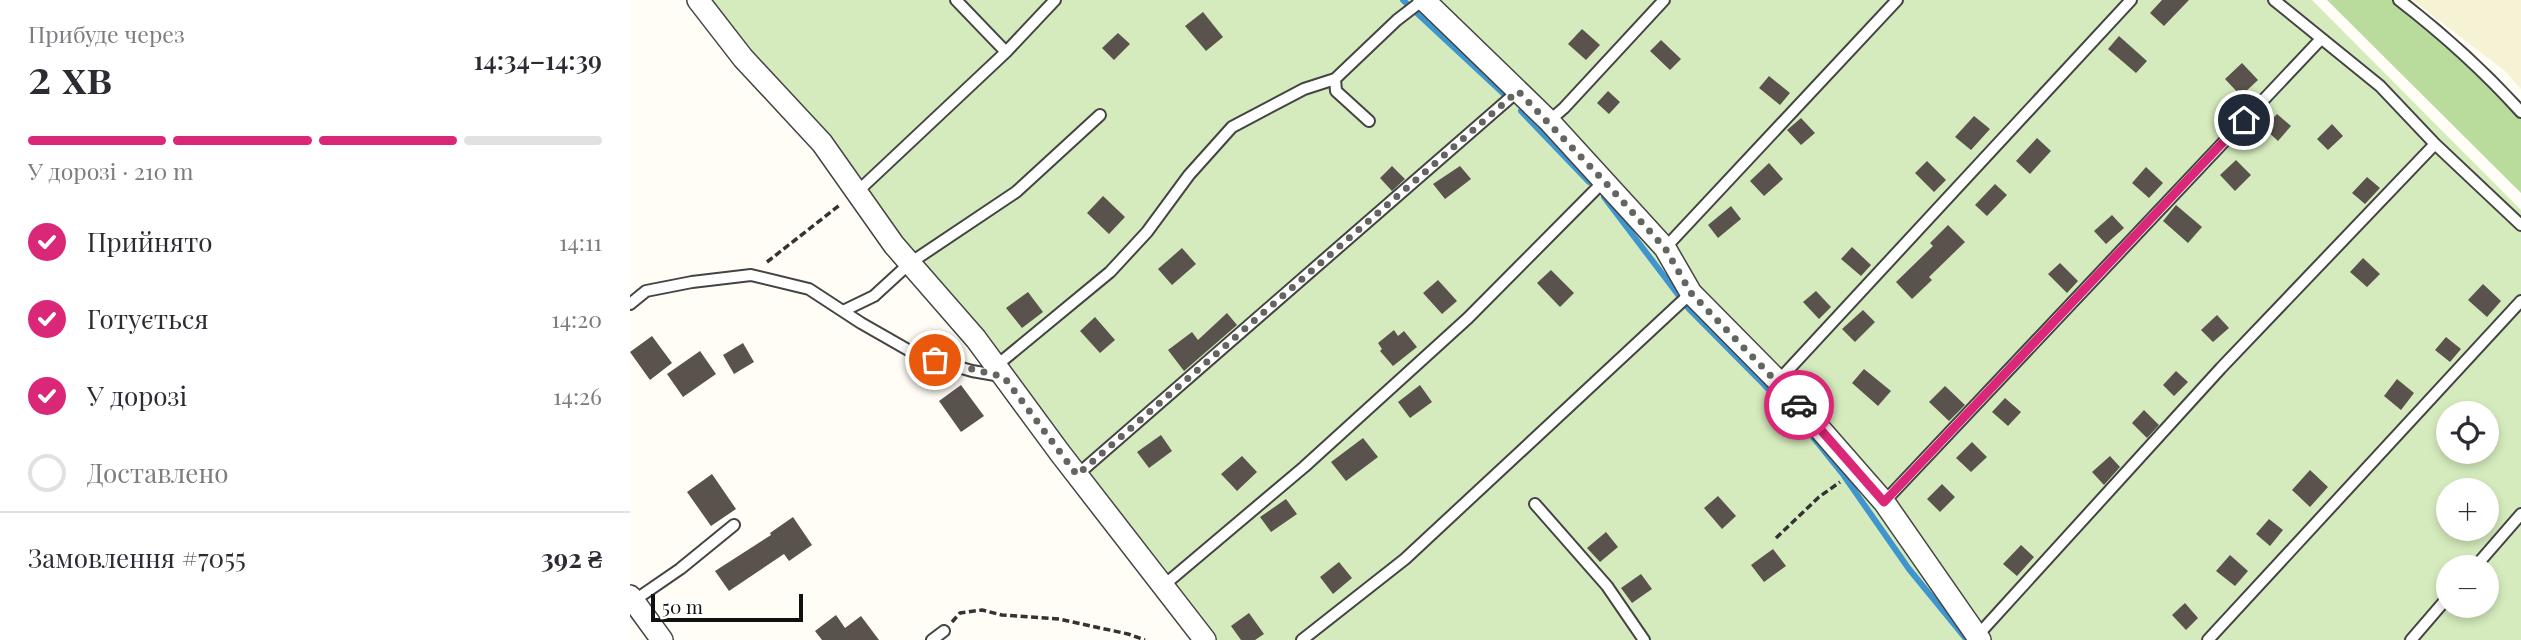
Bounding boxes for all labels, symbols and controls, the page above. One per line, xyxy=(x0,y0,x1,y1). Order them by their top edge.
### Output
text: Прибуде через xyxy=(28,18,185,49)
text: 14:34–14:39 xyxy=(473,42,602,77)
text: 2 хв xyxy=(28,44,112,106)
pin xyxy=(2214,90,2274,150)
icon: home xyxy=(2225,101,2263,139)
text: У дорозі · 210 m xyxy=(28,155,194,186)
icon: check xyxy=(28,223,66,261)
text: Прийнято xyxy=(87,224,213,259)
text: 14:11 xyxy=(559,226,602,257)
icon: check xyxy=(28,300,66,338)
text: Готується xyxy=(87,301,208,336)
text: 14:20 xyxy=(551,303,602,334)
pin xyxy=(905,330,965,390)
icon: bag xyxy=(916,341,954,379)
courier xyxy=(1764,370,1834,440)
icon: check xyxy=(28,377,66,415)
text: У дорозі xyxy=(87,378,187,413)
text: 14:26 xyxy=(553,380,602,411)
icon: car xyxy=(1780,386,1818,424)
map controls xyxy=(2436,401,2499,618)
button: locate xyxy=(2436,401,2499,464)
text: Доставлено xyxy=(87,455,229,490)
button: + xyxy=(2436,478,2499,541)
text: Замовлення #7055 xyxy=(28,540,246,575)
text: 392 ₴ xyxy=(541,540,602,575)
button: − xyxy=(2436,555,2499,618)
scale bar xyxy=(651,591,803,623)
text: 50 m xyxy=(662,593,703,619)

